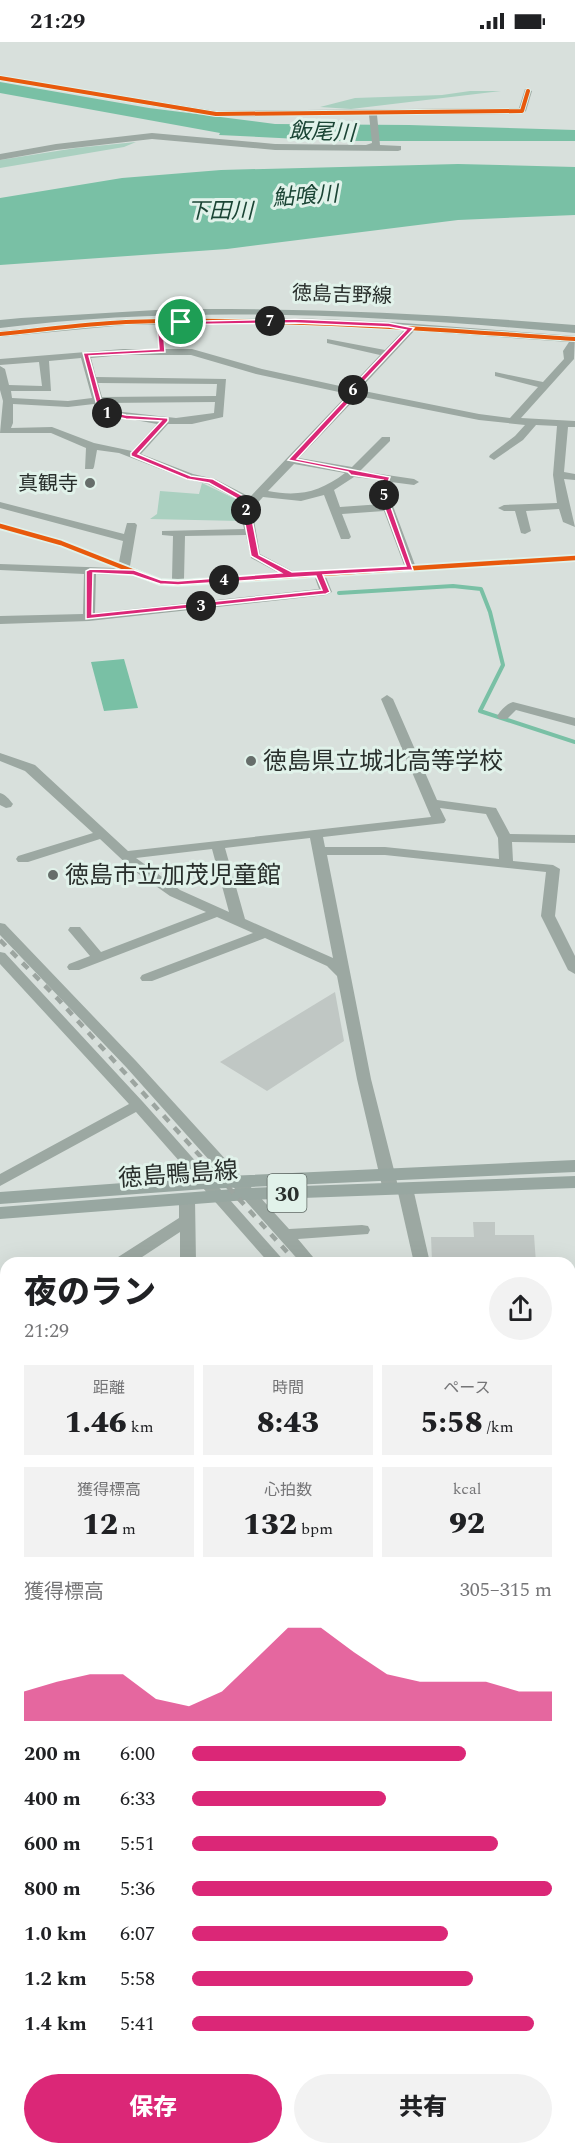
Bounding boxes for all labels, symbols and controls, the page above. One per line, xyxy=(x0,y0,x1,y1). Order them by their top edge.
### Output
text: 21:29 xyxy=(30,5,85,38)
water label: 飯尾川 xyxy=(288,115,357,150)
water label: 鮎喰川 xyxy=(271,178,341,215)
water label: 下田川 xyxy=(187,195,255,228)
street label: 徳島吉野線 xyxy=(291,278,392,312)
pin xyxy=(155,296,206,347)
icon: arrive xyxy=(164,305,197,338)
pin: 7 xyxy=(255,306,285,336)
text: 7 xyxy=(266,309,274,333)
pin: 6 xyxy=(338,375,368,405)
text: 6 xyxy=(349,378,357,402)
pin: 1 xyxy=(92,398,122,428)
text: 1 xyxy=(103,401,111,425)
place label: 真観寺 xyxy=(18,469,78,499)
marker: 真観寺 xyxy=(83,476,97,490)
pin: 5 xyxy=(369,480,399,510)
text: 5 xyxy=(380,483,388,507)
pin: 2 xyxy=(231,495,261,525)
text: 2 xyxy=(242,498,250,522)
pin: 4 xyxy=(209,565,239,595)
text: 4 xyxy=(220,568,228,592)
pin: 3 xyxy=(186,591,216,621)
text: 3 xyxy=(197,594,205,618)
place label: 徳島県立城北高等学校 xyxy=(263,744,503,780)
marker: 徳島県立城北高等学校 xyxy=(244,754,258,768)
place label: 徳島市立加茂児童館 xyxy=(65,858,281,894)
marker: 徳島市立加茂児童館 xyxy=(46,868,60,882)
street label: 徳島鴨島線 xyxy=(117,1153,239,1197)
road number: 30 xyxy=(268,1174,306,1212)
text: 夜のラン xyxy=(24,1268,156,1318)
button: share xyxy=(489,1277,552,1340)
text: 21:29 xyxy=(24,1316,69,1346)
text: 距離 xyxy=(93,1376,125,1400)
text: 時間 xyxy=(272,1376,304,1400)
text: ペース xyxy=(443,1376,491,1400)
text: 1.46 xyxy=(64,1400,127,1446)
text: 8:43 xyxy=(257,1400,319,1446)
text: 5:58 xyxy=(420,1400,483,1446)
text: km xyxy=(127,1415,154,1439)
text: /km xyxy=(483,1415,514,1439)
text: kcal xyxy=(453,1477,481,1501)
text: 獲得標高 xyxy=(77,1478,141,1502)
text: 心拍数 xyxy=(264,1478,312,1502)
text: 92 xyxy=(449,1501,485,1547)
text: 12 xyxy=(82,1502,118,1548)
text: 132 xyxy=(243,1502,297,1548)
text: m xyxy=(118,1517,136,1541)
text: bpm xyxy=(297,1517,333,1541)
text: 305–315 m xyxy=(460,1575,552,1605)
text: 獲得標高 xyxy=(24,1577,104,1607)
text: 200 m xyxy=(24,1739,81,1769)
text: 6:00 xyxy=(120,1739,155,1769)
text: 400 m xyxy=(24,1784,81,1814)
text: 6:33 xyxy=(120,1784,155,1814)
text: 600 m xyxy=(24,1829,81,1859)
text: 5:51 xyxy=(120,1829,155,1859)
text: 800 m xyxy=(24,1874,81,1904)
text: 5:36 xyxy=(120,1874,155,1904)
text: 1.0 km xyxy=(24,1919,87,1949)
text: 6:07 xyxy=(120,1919,155,1949)
text: 1.2 km xyxy=(24,1964,87,1994)
text: 5:58 xyxy=(120,1964,155,1994)
text: 1.4 km xyxy=(24,2009,87,2039)
text: 5:41 xyxy=(120,2009,155,2039)
button: 保存 xyxy=(24,2074,282,2143)
button: 共有 xyxy=(294,2074,552,2143)

